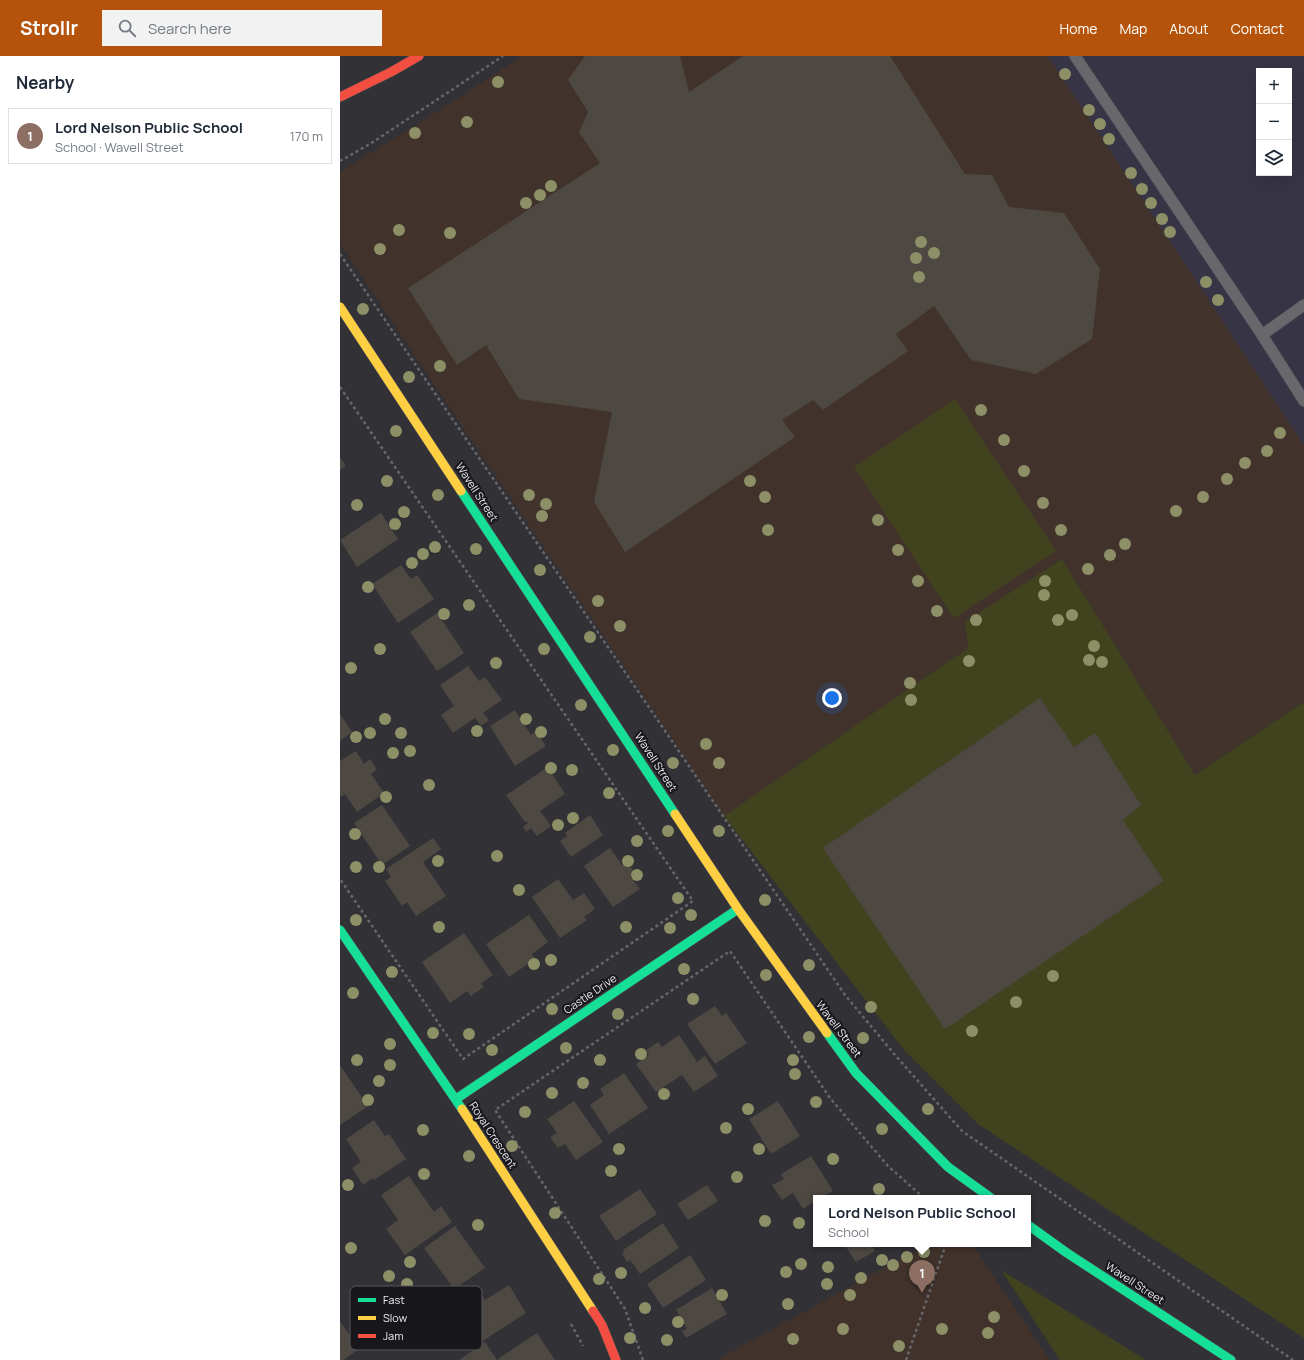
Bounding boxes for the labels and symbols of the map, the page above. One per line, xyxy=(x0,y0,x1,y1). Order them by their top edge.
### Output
street label: Wavell Street xyxy=(453,459,502,524)
your location xyxy=(822,688,842,708)
street label: Wavell Street xyxy=(632,729,681,794)
street label: Castle Drive xyxy=(560,970,620,1017)
street label: Wavell Street xyxy=(813,997,866,1060)
street label: Royal Crescent xyxy=(466,1098,521,1171)
street label: Wavell Street xyxy=(1103,1258,1168,1307)
pin: 1 xyxy=(909,1260,935,1293)
legend xyxy=(350,1286,482,1350)
text: Fast xyxy=(383,1292,405,1307)
text: Slow xyxy=(383,1310,408,1325)
text: Jam xyxy=(383,1328,404,1343)

